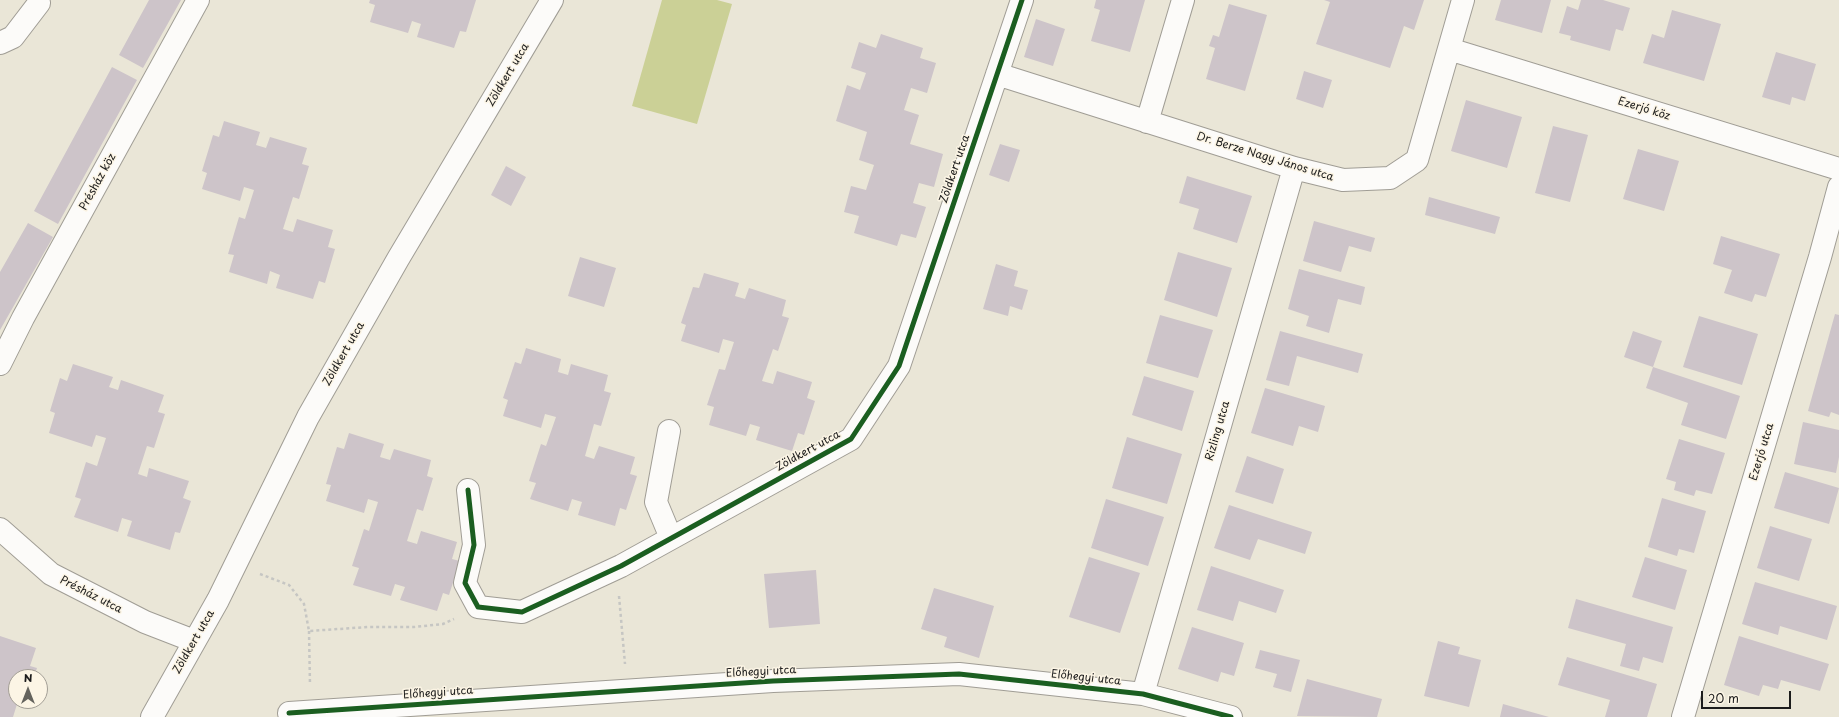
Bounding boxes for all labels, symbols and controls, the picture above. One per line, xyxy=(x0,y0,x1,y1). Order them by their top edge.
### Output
street label: Zöldkert utca xyxy=(484,41,532,109)
street label: Ezerjó köz xyxy=(1616,95,1672,123)
street label: Dr. Berze Nagy János utca xyxy=(1195,130,1335,184)
street label: Zöldkert utca xyxy=(937,133,973,205)
street label: Présház köz xyxy=(77,151,119,213)
street label: Zöldkert utca xyxy=(320,320,368,388)
street label: Rizling utca xyxy=(1203,399,1233,463)
street label: Ezerjó utca xyxy=(1747,422,1777,482)
street label: Zöldkert utca xyxy=(774,428,842,474)
street label: Présház utca xyxy=(58,574,124,616)
street label: Zöldkert utca xyxy=(170,608,218,676)
street label: Előhegyi utca xyxy=(726,664,796,680)
street label: Előhegyi utca xyxy=(1050,668,1122,688)
north arrow xyxy=(8,669,48,709)
text: N xyxy=(24,669,32,686)
scale bar xyxy=(1703,683,1793,709)
street label: Előhegyi utca xyxy=(403,684,473,702)
text: 20 m xyxy=(1708,689,1739,707)

